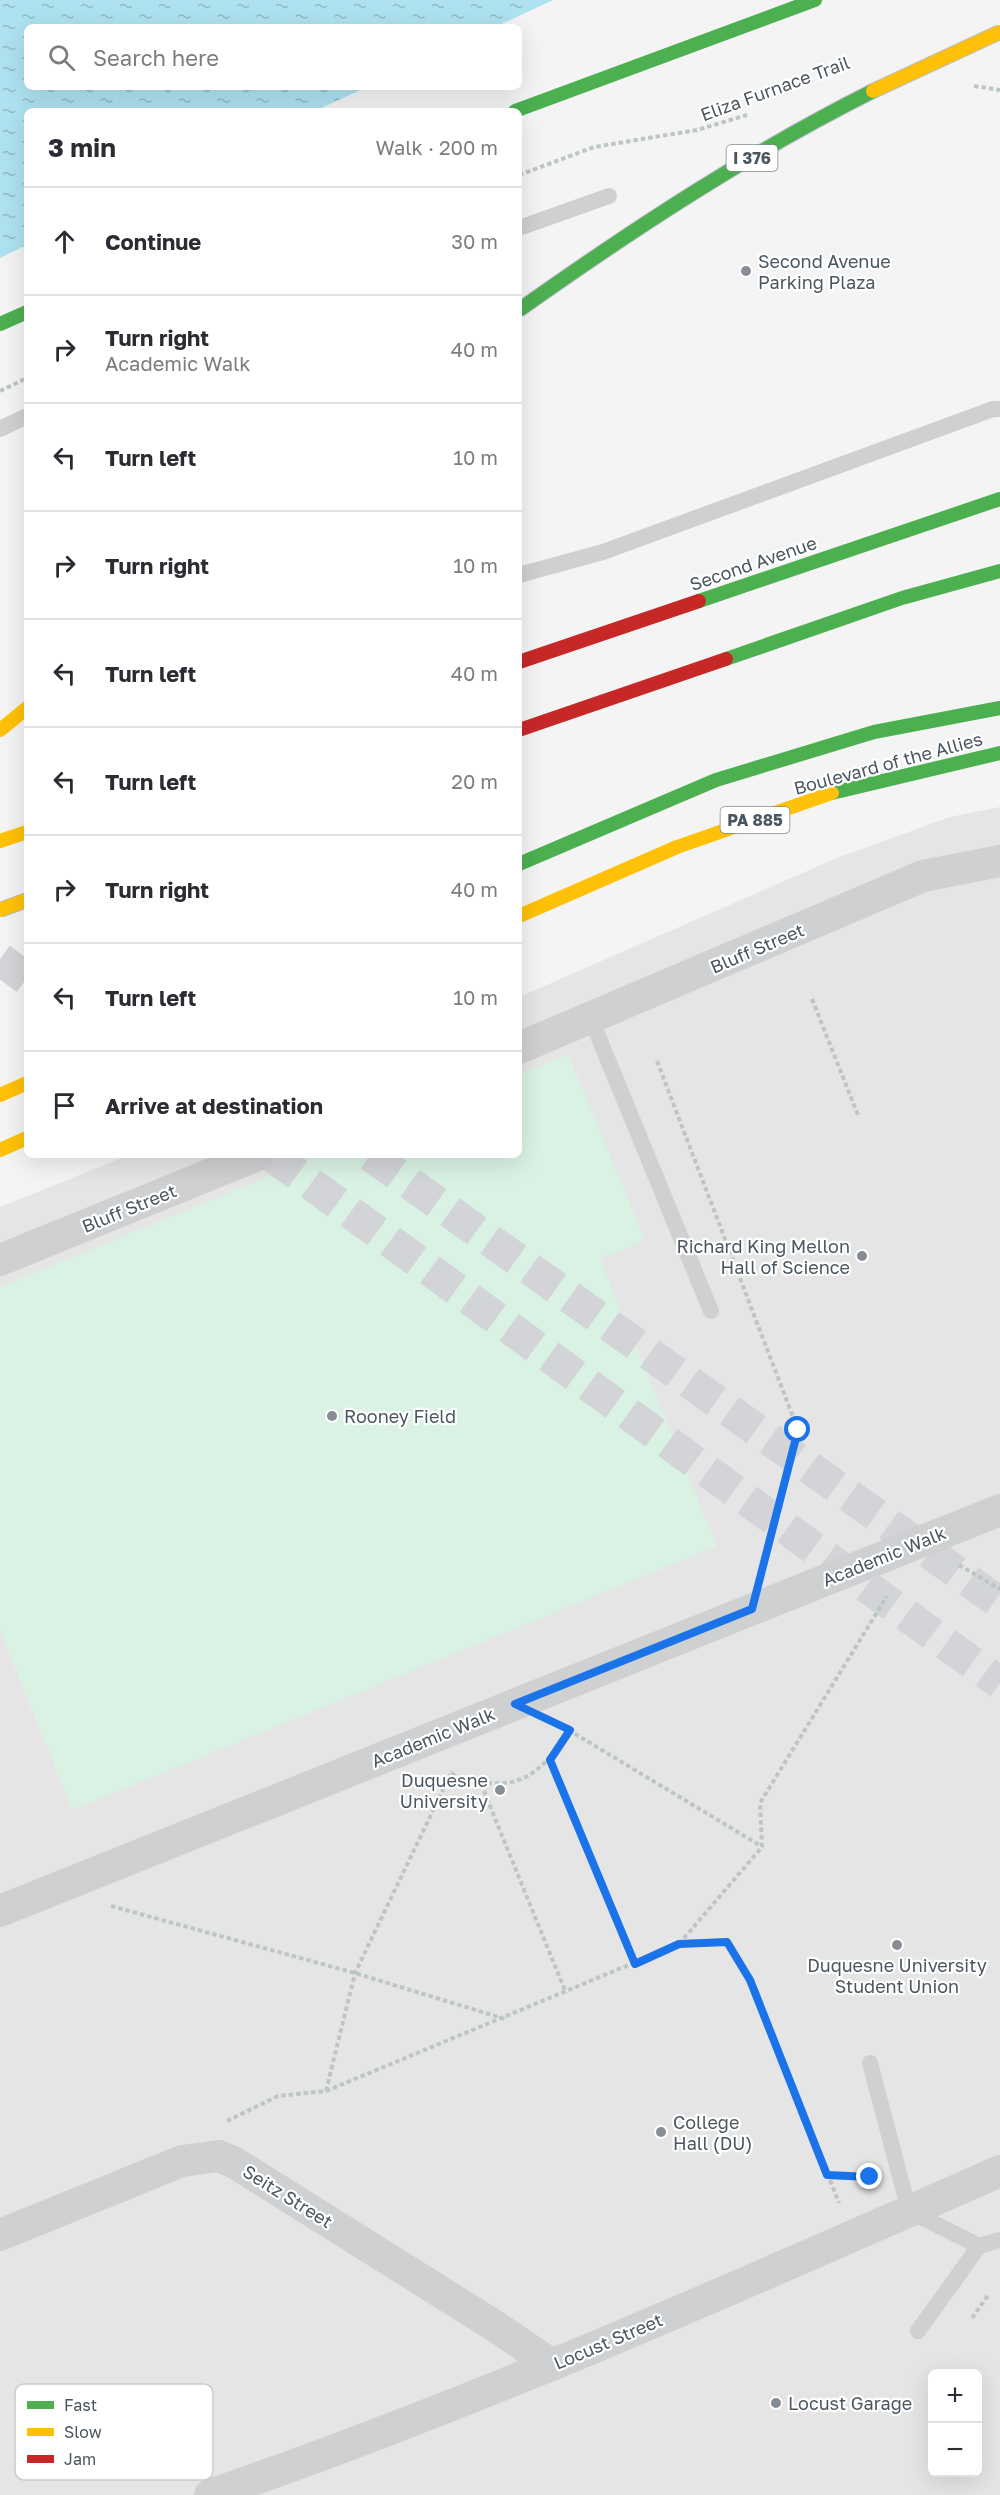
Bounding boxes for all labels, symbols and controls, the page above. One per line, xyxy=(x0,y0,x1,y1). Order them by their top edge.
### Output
search box xyxy=(24,24,522,90)
icon: search xyxy=(45,41,78,74)
text: Search here xyxy=(93,44,219,71)
street label: Eliza Furnace Trail xyxy=(697,51,853,125)
text: 3 min xyxy=(48,132,116,163)
text: Walk · 200 m xyxy=(376,135,498,159)
road number: I 376 xyxy=(726,145,777,171)
icon: ahead xyxy=(48,225,81,258)
text: Continue xyxy=(105,228,201,255)
text: 30 m xyxy=(451,229,498,253)
place label: Second Avenue Parking Plaza xyxy=(758,250,891,293)
marker: Second Avenue Parking Plaza xyxy=(739,264,753,278)
text: Turn right xyxy=(105,324,209,351)
icon: right xyxy=(48,333,81,366)
text: 40 m xyxy=(451,337,498,361)
text: Academic Walk xyxy=(105,351,251,375)
icon: left xyxy=(48,441,81,474)
text: Turn left xyxy=(105,444,196,471)
text: 10 m xyxy=(453,445,498,469)
street label: Second Avenue xyxy=(687,531,819,595)
icon: right xyxy=(48,549,81,582)
text: Turn right xyxy=(105,552,209,579)
text: 10 m xyxy=(453,553,498,577)
icon: left xyxy=(48,657,81,690)
text: Turn left xyxy=(105,660,196,687)
text: 40 m xyxy=(451,661,498,685)
street label: Boulevard of the Allies xyxy=(791,727,985,799)
icon: left xyxy=(48,765,81,798)
text: Turn left xyxy=(105,768,196,795)
text: 20 m xyxy=(451,769,498,793)
road number: PA 885 xyxy=(720,807,789,833)
icon: right xyxy=(48,873,81,906)
text: Turn right xyxy=(105,876,209,903)
text: 40 m xyxy=(451,877,498,901)
street label: Bluff Street xyxy=(707,918,807,978)
icon: left xyxy=(48,981,81,1014)
text: Turn left xyxy=(105,984,196,1011)
text: 10 m xyxy=(453,985,498,1009)
icon: arrive xyxy=(48,1089,81,1122)
text: Arrive at destination xyxy=(105,1092,323,1119)
street label: Bluff Street xyxy=(79,1179,179,1237)
place label: Richard King Mellon Hall of Science xyxy=(676,1235,850,1278)
marker: Richard King Mellon Hall of Science xyxy=(855,1249,869,1263)
place label: Rooney Field xyxy=(344,1405,456,1427)
marker: Rooney Field xyxy=(325,1409,339,1423)
route start xyxy=(784,1416,810,1442)
street label: Academic Walk xyxy=(819,1521,949,1591)
street label: Academic Walk xyxy=(368,1702,498,1772)
place label: Duquesne University xyxy=(400,1769,488,1812)
marker: Duquesne University xyxy=(493,1783,507,1797)
marker: Duquesne University Student Union xyxy=(890,1938,904,1952)
place label: Duquesne University Student Union xyxy=(807,1954,987,1997)
place label: College Hall (DU) xyxy=(673,2111,752,2154)
marker: College Hall (DU) xyxy=(654,2125,668,2139)
street label: Seitz Street xyxy=(239,2160,337,2232)
route end xyxy=(856,2163,882,2189)
street label: Locust Street xyxy=(550,2308,666,2374)
map controls xyxy=(928,2369,982,2477)
button: + xyxy=(928,2369,982,2423)
legend xyxy=(15,2384,213,2480)
place label: Locust Garage xyxy=(788,2392,912,2414)
text: Fast xyxy=(64,2395,97,2415)
marker: Locust Garage xyxy=(769,2396,783,2410)
text: Slow xyxy=(64,2422,102,2442)
button: − xyxy=(928,2423,982,2477)
text: Jam xyxy=(64,2449,96,2469)

